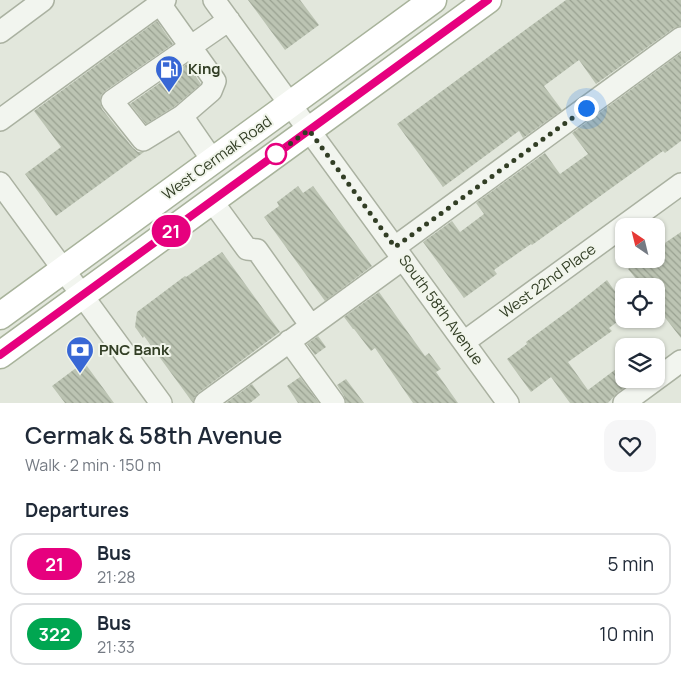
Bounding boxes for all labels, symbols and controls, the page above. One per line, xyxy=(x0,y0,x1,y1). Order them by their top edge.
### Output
fuel station icon: King xyxy=(154,54,184,93)
place label: King xyxy=(188,58,221,79)
your location xyxy=(574,96,599,121)
street label: West Cermak Road xyxy=(158,111,276,205)
unlabelled marker xyxy=(265,143,287,165)
line badge: 21 xyxy=(148,215,194,247)
north arrow xyxy=(615,218,665,268)
map controls xyxy=(615,218,665,388)
text: 21 xyxy=(162,219,180,243)
street label: West 22nd Place xyxy=(495,238,600,323)
street label: South 58th Avenue xyxy=(394,250,489,369)
button: locate xyxy=(615,278,665,328)
bank icon: PNC Bank xyxy=(65,335,95,374)
button: layers xyxy=(615,338,665,388)
place label: PNC Bank xyxy=(99,339,170,360)
text: Cermak & 58th Avenue xyxy=(25,418,282,451)
button: heart xyxy=(604,420,656,472)
text: Walk · 2 min · 150 m xyxy=(25,454,161,476)
text: Departures xyxy=(25,497,129,523)
text: Bus xyxy=(97,540,131,566)
text: 5 min xyxy=(607,551,654,577)
text: 21 xyxy=(45,552,64,576)
text: 21:28 xyxy=(97,566,136,588)
text: Bus xyxy=(97,610,131,636)
text: 10 min xyxy=(599,621,654,647)
text: 322 xyxy=(39,622,70,646)
text: 21:33 xyxy=(97,636,135,658)

